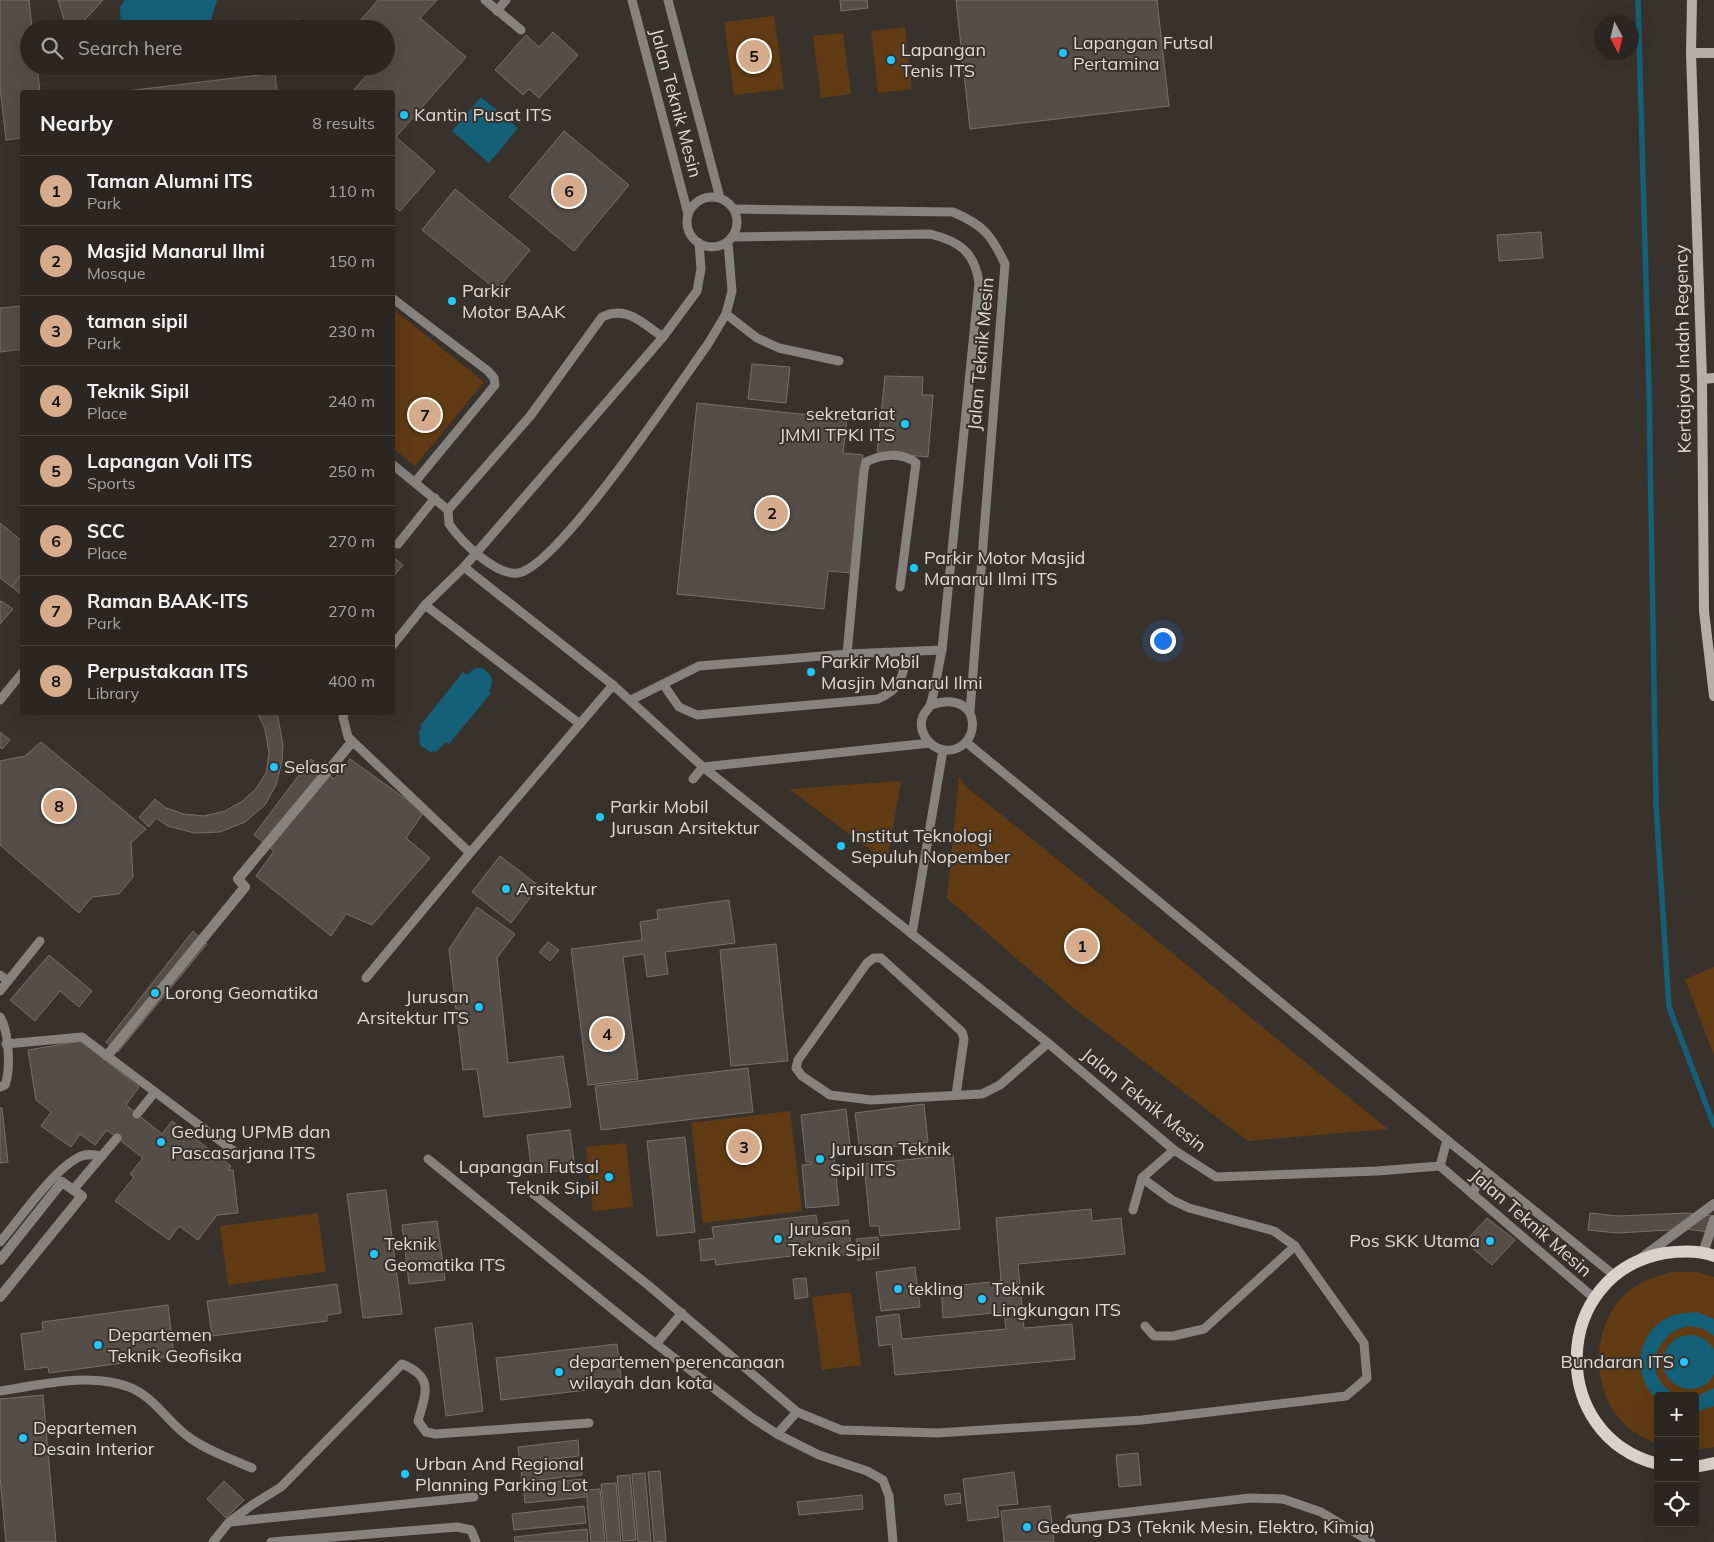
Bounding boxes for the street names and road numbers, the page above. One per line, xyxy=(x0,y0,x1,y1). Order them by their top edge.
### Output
street label: Jalan Teknik Mesin xyxy=(646,26,707,180)
street label: Kertajaya Indah Regency xyxy=(1669,244,1696,454)
street label: Jalan Teknik Mesin xyxy=(962,277,999,431)
street label: Jalan Teknik Mesin xyxy=(1077,1042,1211,1157)
street label: Jalan Teknik Mesin xyxy=(1466,1164,1597,1282)

